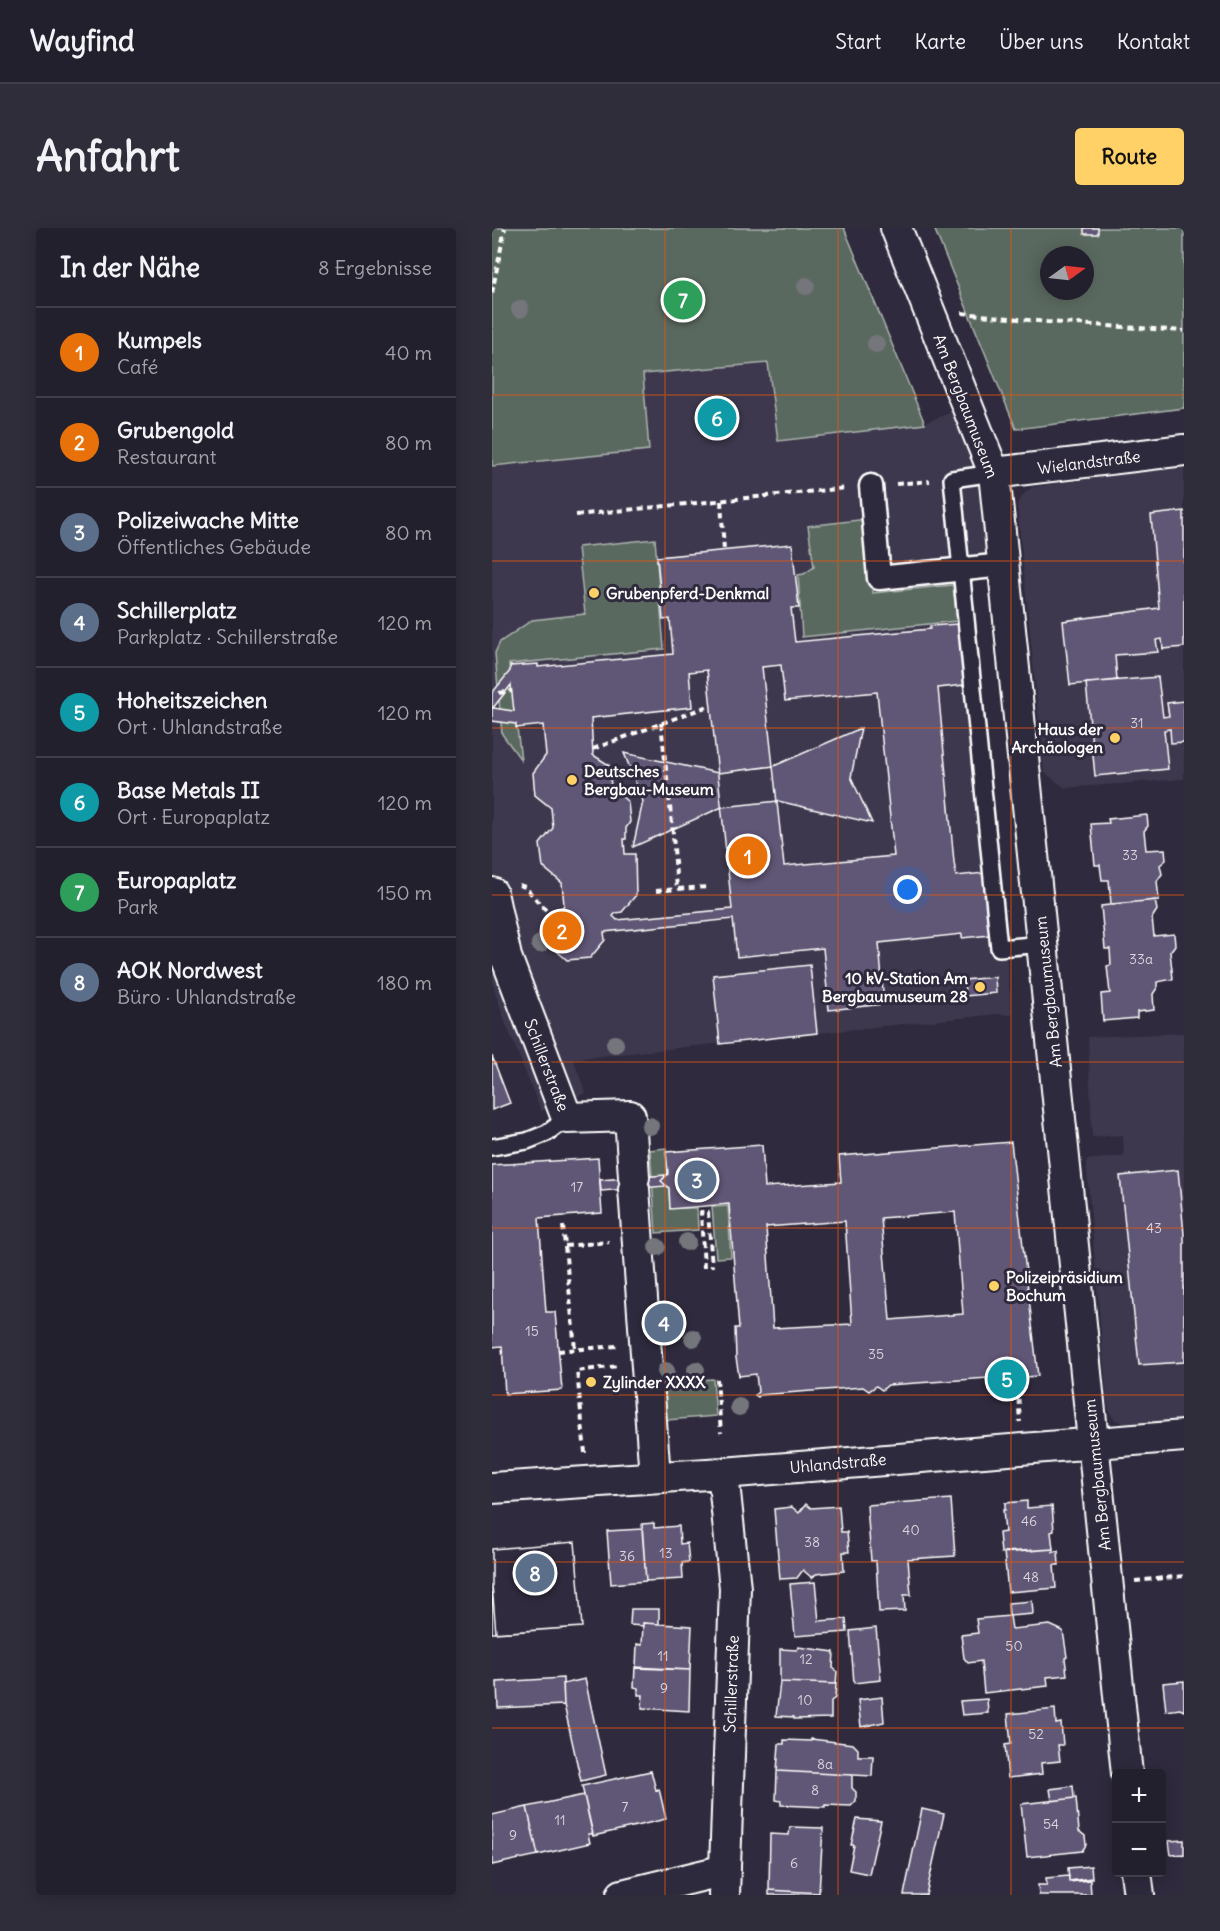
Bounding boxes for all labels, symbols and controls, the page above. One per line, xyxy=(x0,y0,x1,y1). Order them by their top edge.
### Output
text: Wayfind xyxy=(30,23,134,59)
text: Start xyxy=(835,28,881,55)
text: Karte xyxy=(914,28,966,55)
text: Über uns xyxy=(999,28,1084,55)
text: Kontakt xyxy=(1117,28,1190,55)
button: Route xyxy=(1075,128,1184,185)
text: Anfahrt xyxy=(36,130,180,182)
north arrow xyxy=(1040,246,1094,300)
text: In der Nähe xyxy=(60,251,200,284)
text: 8 Ergebnisse xyxy=(318,255,432,280)
pin: 7 xyxy=(664,278,702,322)
text: Kumpels xyxy=(117,326,202,354)
street label: Am Bergbaumuseum xyxy=(929,331,1003,481)
text: 1 xyxy=(76,340,83,365)
text: 40 m xyxy=(385,340,432,365)
text: Café xyxy=(117,354,158,379)
pin: 6 xyxy=(698,396,736,441)
text: Grubengold xyxy=(117,416,234,444)
text: 2 xyxy=(74,430,85,455)
text: 80 m xyxy=(385,430,432,455)
text: Restaurant xyxy=(117,444,216,469)
street label: Wielandstraße xyxy=(1036,446,1142,478)
text: Polizeiwache Mitte xyxy=(117,506,299,534)
text: 3 xyxy=(74,520,85,545)
text: 80 m xyxy=(385,520,432,545)
text: Öffentliches Gebäude xyxy=(117,534,311,559)
place label: Grubenpferd-Denkmal xyxy=(606,583,769,604)
marker: Grubenpferd-Denkmal xyxy=(587,586,601,600)
text: Schillerplatz xyxy=(117,596,237,624)
text: 4 xyxy=(74,610,85,635)
text: 120 m xyxy=(378,610,432,635)
text: Parkplatz · Schillerstraße xyxy=(117,624,338,649)
text: Hoheitszeichen xyxy=(117,686,267,714)
text: 5 xyxy=(74,700,85,725)
text: 120 m xyxy=(378,700,432,725)
text: Ort · Uhlandstraße xyxy=(117,714,283,739)
house number: 31 xyxy=(1130,714,1144,732)
place label: Haus der Archäologen xyxy=(1012,719,1103,758)
marker: Haus der Archäologen xyxy=(1108,731,1122,745)
place label: Deutsches Bergbau-Museum xyxy=(584,761,714,800)
marker: Deutsches Bergbau-Museum xyxy=(565,773,579,787)
text: Base Metals II xyxy=(117,776,260,804)
text: 6 xyxy=(74,790,85,815)
text: 120 m xyxy=(378,790,432,815)
text: Ort · Europaplatz xyxy=(117,804,270,829)
pin: 1 xyxy=(728,834,768,878)
house number: 33 xyxy=(1122,846,1138,864)
text: Europaplatz xyxy=(117,866,237,894)
your location xyxy=(893,875,922,904)
text: 7 xyxy=(75,880,84,905)
text: 150 m xyxy=(377,880,432,905)
text: Park xyxy=(117,894,158,919)
pin: 2 xyxy=(542,908,582,954)
street label: Am Bergbaumuseum xyxy=(1030,915,1066,1069)
house number: 33a xyxy=(1129,950,1153,968)
text: AOK Nordwest xyxy=(117,956,263,984)
place label: 10 kV-Station Am Bergbaumuseum 28 xyxy=(822,968,968,1007)
text: 8 xyxy=(74,970,85,995)
text: 180 m xyxy=(377,970,432,995)
marker: 10 kV-Station Am Bergbaumuseum 28 xyxy=(973,980,987,994)
text: Büro · Uhlandstraße xyxy=(117,984,296,1009)
street label: Schillerstraße xyxy=(520,1016,574,1114)
pin: 3 xyxy=(678,1158,716,1202)
house number: 17 xyxy=(571,1178,583,1196)
house number: 43 xyxy=(1146,1219,1162,1237)
place label: Polizeipräsidium Bochum xyxy=(1006,1267,1123,1305)
marker: Polizeipräsidium Bochum xyxy=(987,1279,1001,1293)
pin: 4 xyxy=(644,1300,684,1346)
house number: 15 xyxy=(525,1322,539,1340)
house number: 35 xyxy=(868,1345,884,1363)
pin: 5 xyxy=(988,1356,1026,1402)
place label: Zylinder XXXX xyxy=(603,1372,707,1393)
marker: Zylinder XXXX xyxy=(584,1375,598,1389)
street label: Am Bergbaumuseum xyxy=(1079,1398,1115,1552)
street label: Uhlandstraße xyxy=(789,1449,887,1477)
house number: 46 xyxy=(1021,1512,1037,1530)
house number: 40 xyxy=(902,1521,920,1539)
house number: 38 xyxy=(804,1533,820,1551)
house number: 13 xyxy=(659,1544,673,1562)
house number: 36 xyxy=(619,1547,635,1565)
pin: 8 xyxy=(516,1550,555,1596)
house number: 48 xyxy=(1023,1568,1039,1586)
street label: Schillerstraße xyxy=(719,1635,743,1733)
house number: 50 xyxy=(1005,1637,1023,1655)
house number: 11 xyxy=(657,1647,669,1665)
house number: 12 xyxy=(799,1650,813,1668)
house number: 9 xyxy=(660,1679,668,1697)
house number: 10 xyxy=(798,1691,812,1709)
house number: 52 xyxy=(1028,1725,1044,1743)
house number: 8a xyxy=(817,1755,833,1773)
map controls xyxy=(1112,1769,1166,1877)
button: + xyxy=(1112,1769,1166,1823)
house number: 8 xyxy=(811,1781,819,1799)
house number: 7 xyxy=(622,1798,629,1816)
house number: 11 xyxy=(554,1811,566,1829)
house number: 54 xyxy=(1043,1815,1059,1833)
button: − xyxy=(1112,1823,1166,1877)
house number: 9 xyxy=(509,1826,517,1844)
house number: 6 xyxy=(790,1854,798,1872)

